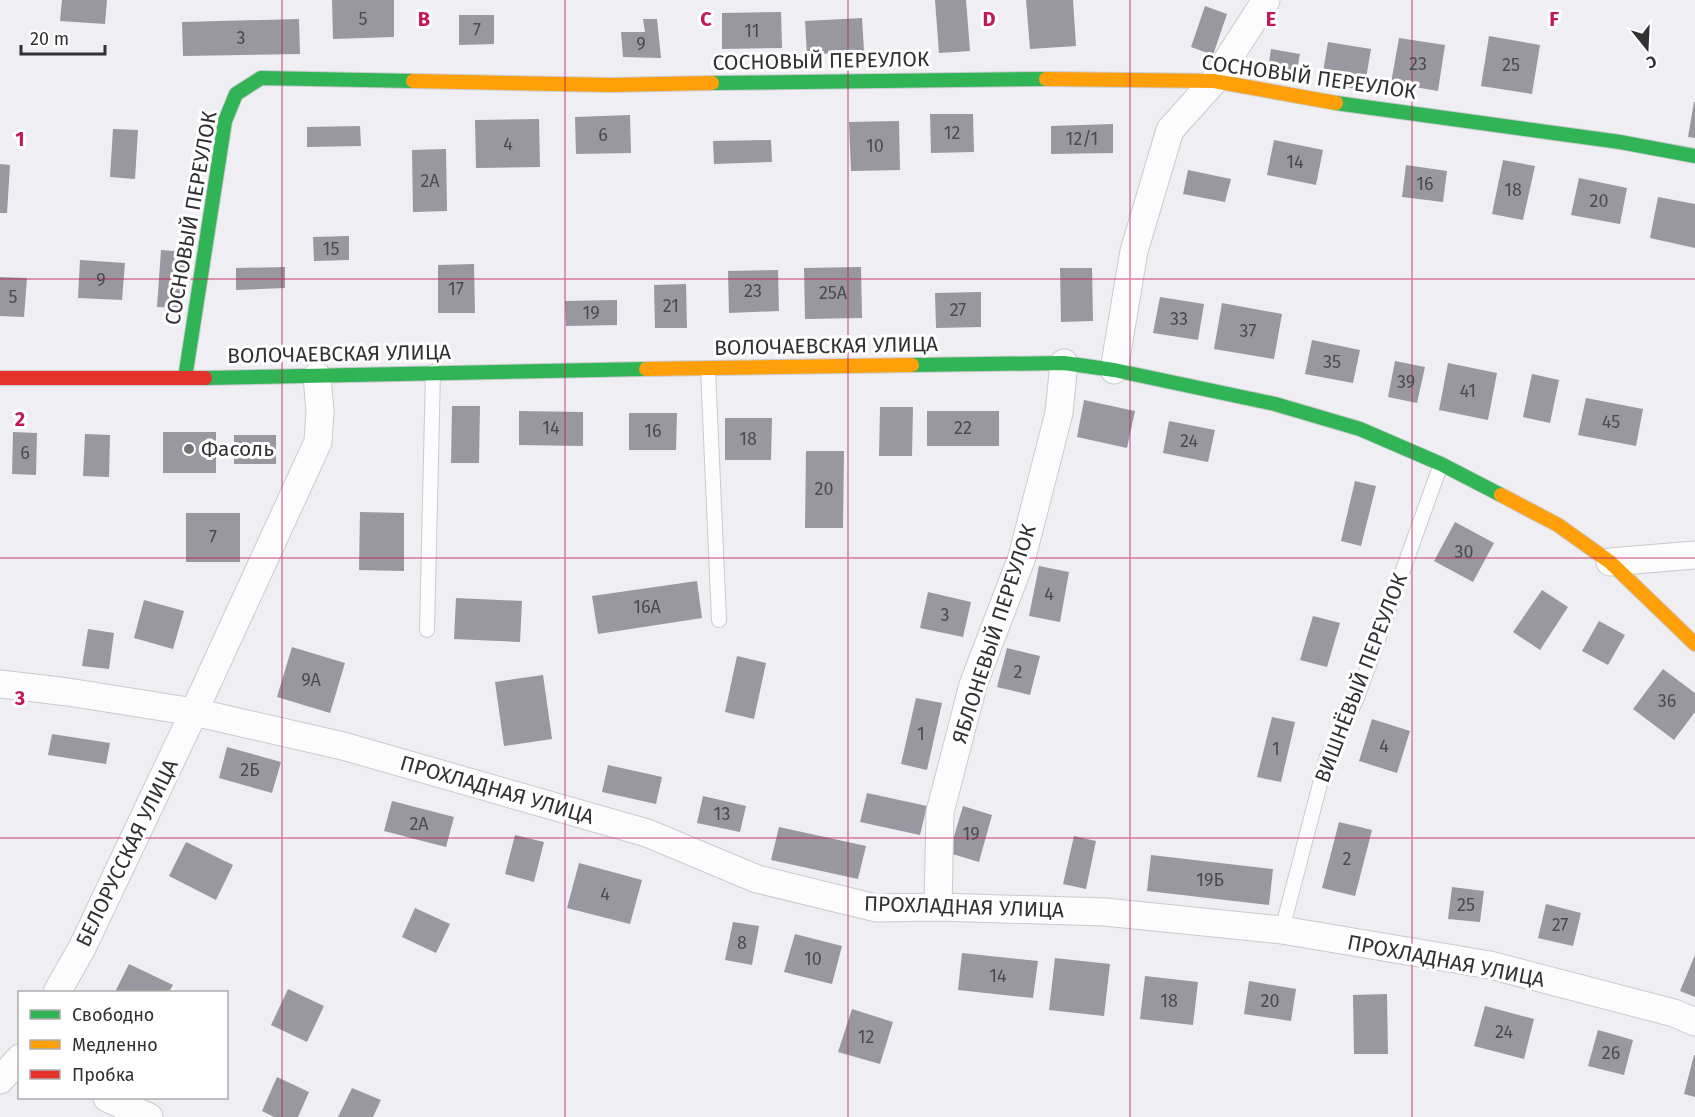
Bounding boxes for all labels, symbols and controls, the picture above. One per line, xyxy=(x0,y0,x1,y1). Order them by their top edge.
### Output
text: B xyxy=(418,7,430,31)
text: C xyxy=(700,7,712,31)
text: D xyxy=(982,7,996,31)
text: E xyxy=(1266,7,1276,31)
text: F xyxy=(1549,7,1559,31)
house number: 5 xyxy=(358,8,368,30)
scale bar xyxy=(21,18,105,56)
north arrow xyxy=(1617,18,1677,78)
house number: 7 xyxy=(473,19,481,41)
house number: 11 xyxy=(744,20,760,42)
house number: 3 xyxy=(237,27,245,49)
text: 20 m xyxy=(30,28,69,50)
house number: 9 xyxy=(636,33,646,55)
street label: СОСНОВЫЙ ПЕРЕУЛОК xyxy=(712,46,930,76)
street label: СОСНОВЫЙ ПЕРЕУЛОК xyxy=(1200,49,1419,105)
text: С xyxy=(1643,51,1659,72)
house number: 23 xyxy=(1409,53,1427,75)
house number: 25 xyxy=(1502,54,1520,76)
street label: СОСНОВЫЙ ПЕРЕУЛОК xyxy=(159,108,223,327)
house number: 12 xyxy=(944,122,960,144)
house number: 6 xyxy=(598,124,608,146)
text: 1 xyxy=(15,127,25,151)
house number: 12/1 xyxy=(1066,128,1098,150)
house number: 4 xyxy=(503,133,513,155)
house number: 10 xyxy=(866,135,884,157)
house number: 14 xyxy=(1286,151,1304,173)
house number: 2А xyxy=(420,170,440,192)
house number: 16 xyxy=(1416,173,1434,195)
house number: 18 xyxy=(1504,179,1522,201)
house number: 20 xyxy=(1590,190,1608,212)
house number: 15 xyxy=(323,238,339,260)
house number: 9 xyxy=(96,269,106,291)
house number: 17 xyxy=(448,278,464,300)
house number: 23 xyxy=(744,280,762,302)
house number: 25А xyxy=(819,282,848,304)
house number: 5 xyxy=(8,286,18,308)
house number: 21 xyxy=(663,295,679,317)
house number: 27 xyxy=(950,299,966,321)
house number: 19 xyxy=(582,302,600,324)
house number: 33 xyxy=(1170,308,1188,330)
house number: 37 xyxy=(1240,320,1256,342)
street label: ВОЛОЧАЕВСКАЯ УЛИЦА xyxy=(714,331,938,361)
street label: ВОЛОЧАЕВСКАЯ УЛИЦА xyxy=(227,339,451,369)
house number: 35 xyxy=(1323,351,1341,373)
house number: 39 xyxy=(1397,371,1415,393)
house number: 41 xyxy=(1460,380,1476,402)
text: 2 xyxy=(15,407,25,431)
house number: 45 xyxy=(1602,411,1620,433)
house number: 14 xyxy=(542,417,560,439)
house number: 22 xyxy=(954,417,972,439)
house number: 16 xyxy=(644,420,662,442)
house number: 18 xyxy=(739,428,757,450)
house number: 24 xyxy=(1180,430,1198,452)
place label: Фасоль xyxy=(201,436,274,462)
house number: 6 xyxy=(20,442,30,464)
marker: Фасоль xyxy=(182,442,196,456)
house number: 20 xyxy=(815,478,833,500)
street label: ЯБЛОНЕВЫЙ ПЕРЕУЛОК xyxy=(946,521,1042,747)
house number: 7 xyxy=(209,526,217,548)
house number: 30 xyxy=(1454,541,1474,563)
street label: ВИШНЁВЫЙ ПЕРЕУЛОК xyxy=(1309,569,1413,786)
house number: 4 xyxy=(1044,583,1054,605)
house number: 16А xyxy=(633,596,662,618)
house number: 3 xyxy=(941,604,949,626)
house number: 2 xyxy=(1014,661,1023,683)
house number: 9А xyxy=(301,669,321,691)
text: 3 xyxy=(14,686,25,710)
house number: 36 xyxy=(1658,690,1676,712)
house number: 1 xyxy=(917,723,925,745)
house number: 4 xyxy=(1379,735,1389,757)
house number: 1 xyxy=(1272,738,1280,760)
street label: ПРОХЛАДНАЯ УЛИЦА xyxy=(397,750,597,830)
street label: БЕЛОРУССКАЯ УЛИЦА xyxy=(70,755,184,951)
house number: 2Б xyxy=(240,759,260,781)
house number: 13 xyxy=(714,803,730,825)
house number: 2А xyxy=(409,813,429,835)
house number: 19 xyxy=(962,823,980,845)
house number: 2 xyxy=(1343,848,1352,870)
house number: 19Б xyxy=(1196,869,1224,891)
house number: 4 xyxy=(600,883,610,905)
street label: ПРОХЛАДНАЯ УЛИЦА xyxy=(863,891,1065,923)
house number: 25 xyxy=(1457,894,1475,916)
house number: 27 xyxy=(1552,914,1568,936)
street label: ПРОХЛАДНАЯ УЛИЦА xyxy=(1345,929,1547,993)
house number: 8 xyxy=(737,932,747,954)
house number: 10 xyxy=(804,948,822,970)
house number: 14 xyxy=(989,965,1007,987)
house number: 18 xyxy=(1160,990,1178,1012)
house number: 20 xyxy=(1261,990,1279,1012)
legend xyxy=(18,991,228,1099)
text: Свободно xyxy=(72,1004,154,1026)
house number: 24 xyxy=(1495,1021,1513,1043)
house number: 12 xyxy=(858,1026,874,1048)
text: Медленно xyxy=(72,1034,158,1056)
house number: 26 xyxy=(1602,1042,1620,1064)
text: Пробка xyxy=(72,1064,135,1086)

